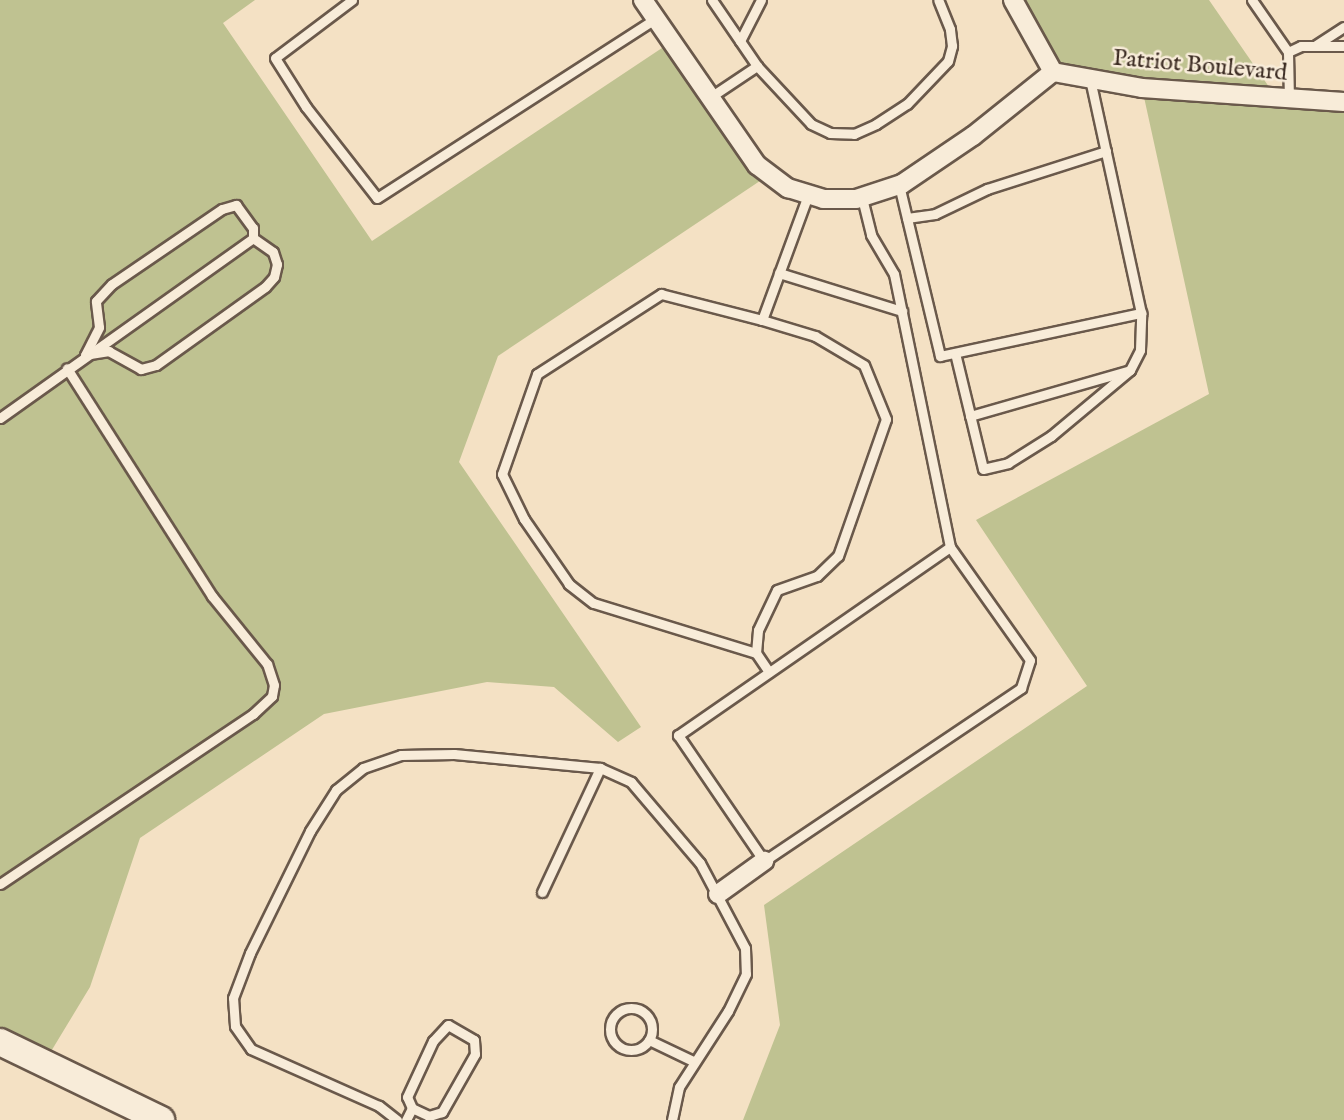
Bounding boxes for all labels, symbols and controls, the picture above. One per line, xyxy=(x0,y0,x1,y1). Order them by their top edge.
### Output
street label: Patriot Boulevard xyxy=(1112,44,1288,88)

